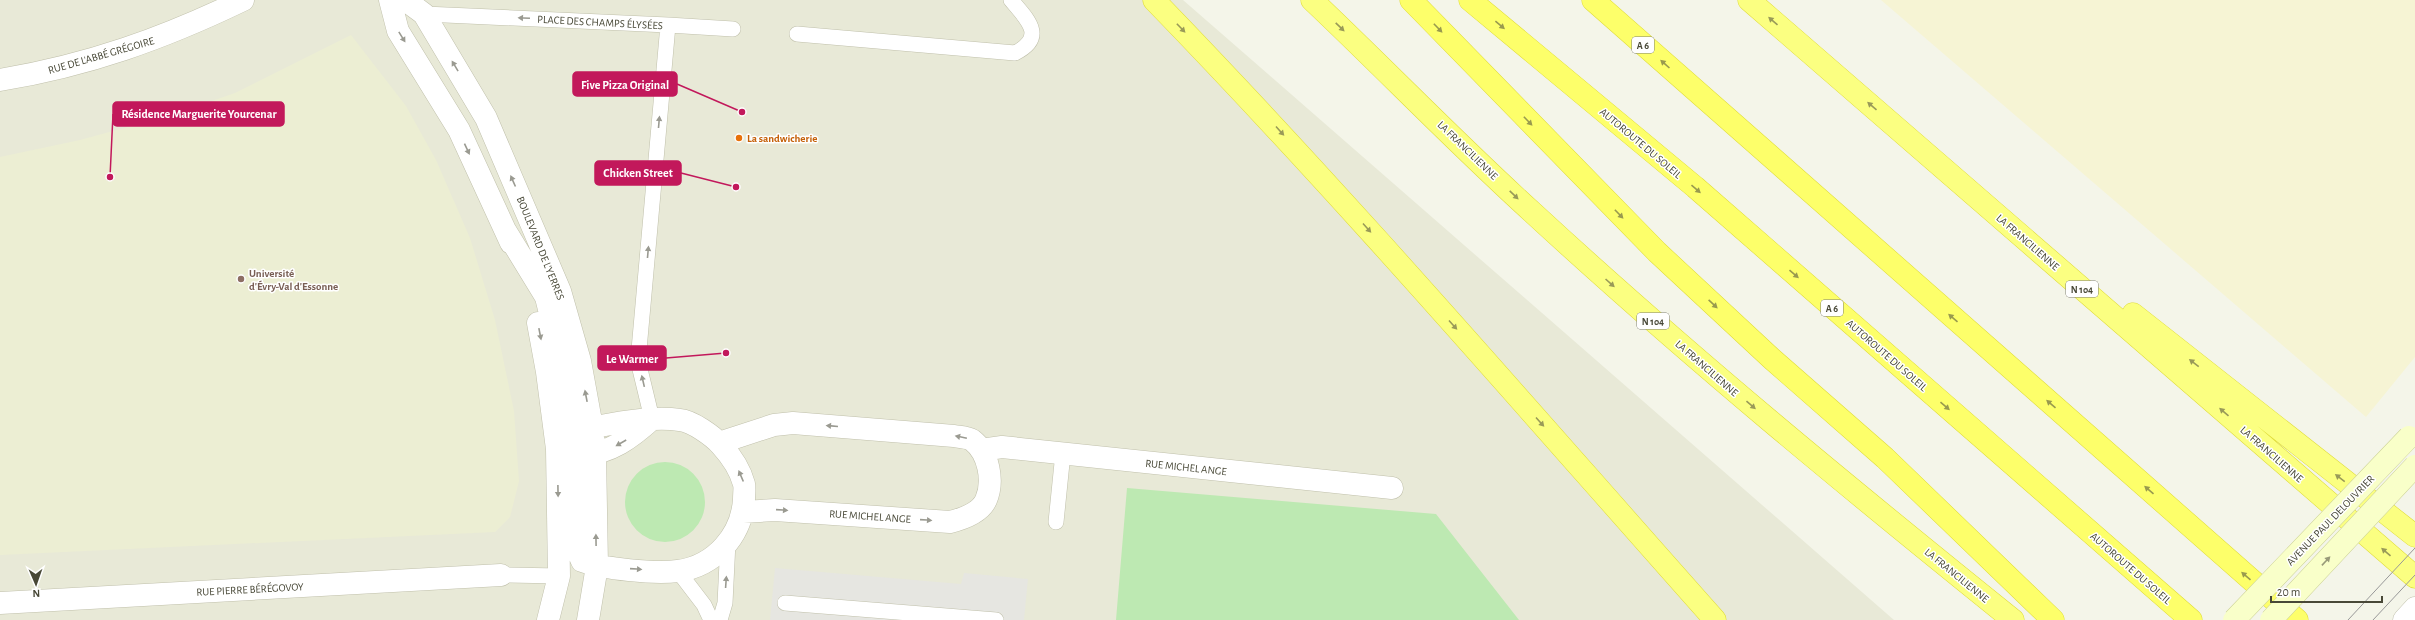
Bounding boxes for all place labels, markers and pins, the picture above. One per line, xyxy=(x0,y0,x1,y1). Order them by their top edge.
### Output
callout: Five Pizza Original xyxy=(573,72,677,96)
callout: Résidence Marguerite Yourcenar xyxy=(113,102,284,126)
marker: La sandwicherie xyxy=(734,133,744,143)
place label: La sandwicherie xyxy=(747,133,817,144)
callout: Chicken Street xyxy=(595,161,681,185)
place label: Université d'Évry-Val d'Essonne xyxy=(249,268,338,292)
marker: Université d'Évry-Val d'Essonne xyxy=(236,274,246,284)
callout: Le Warmer xyxy=(598,346,666,370)

